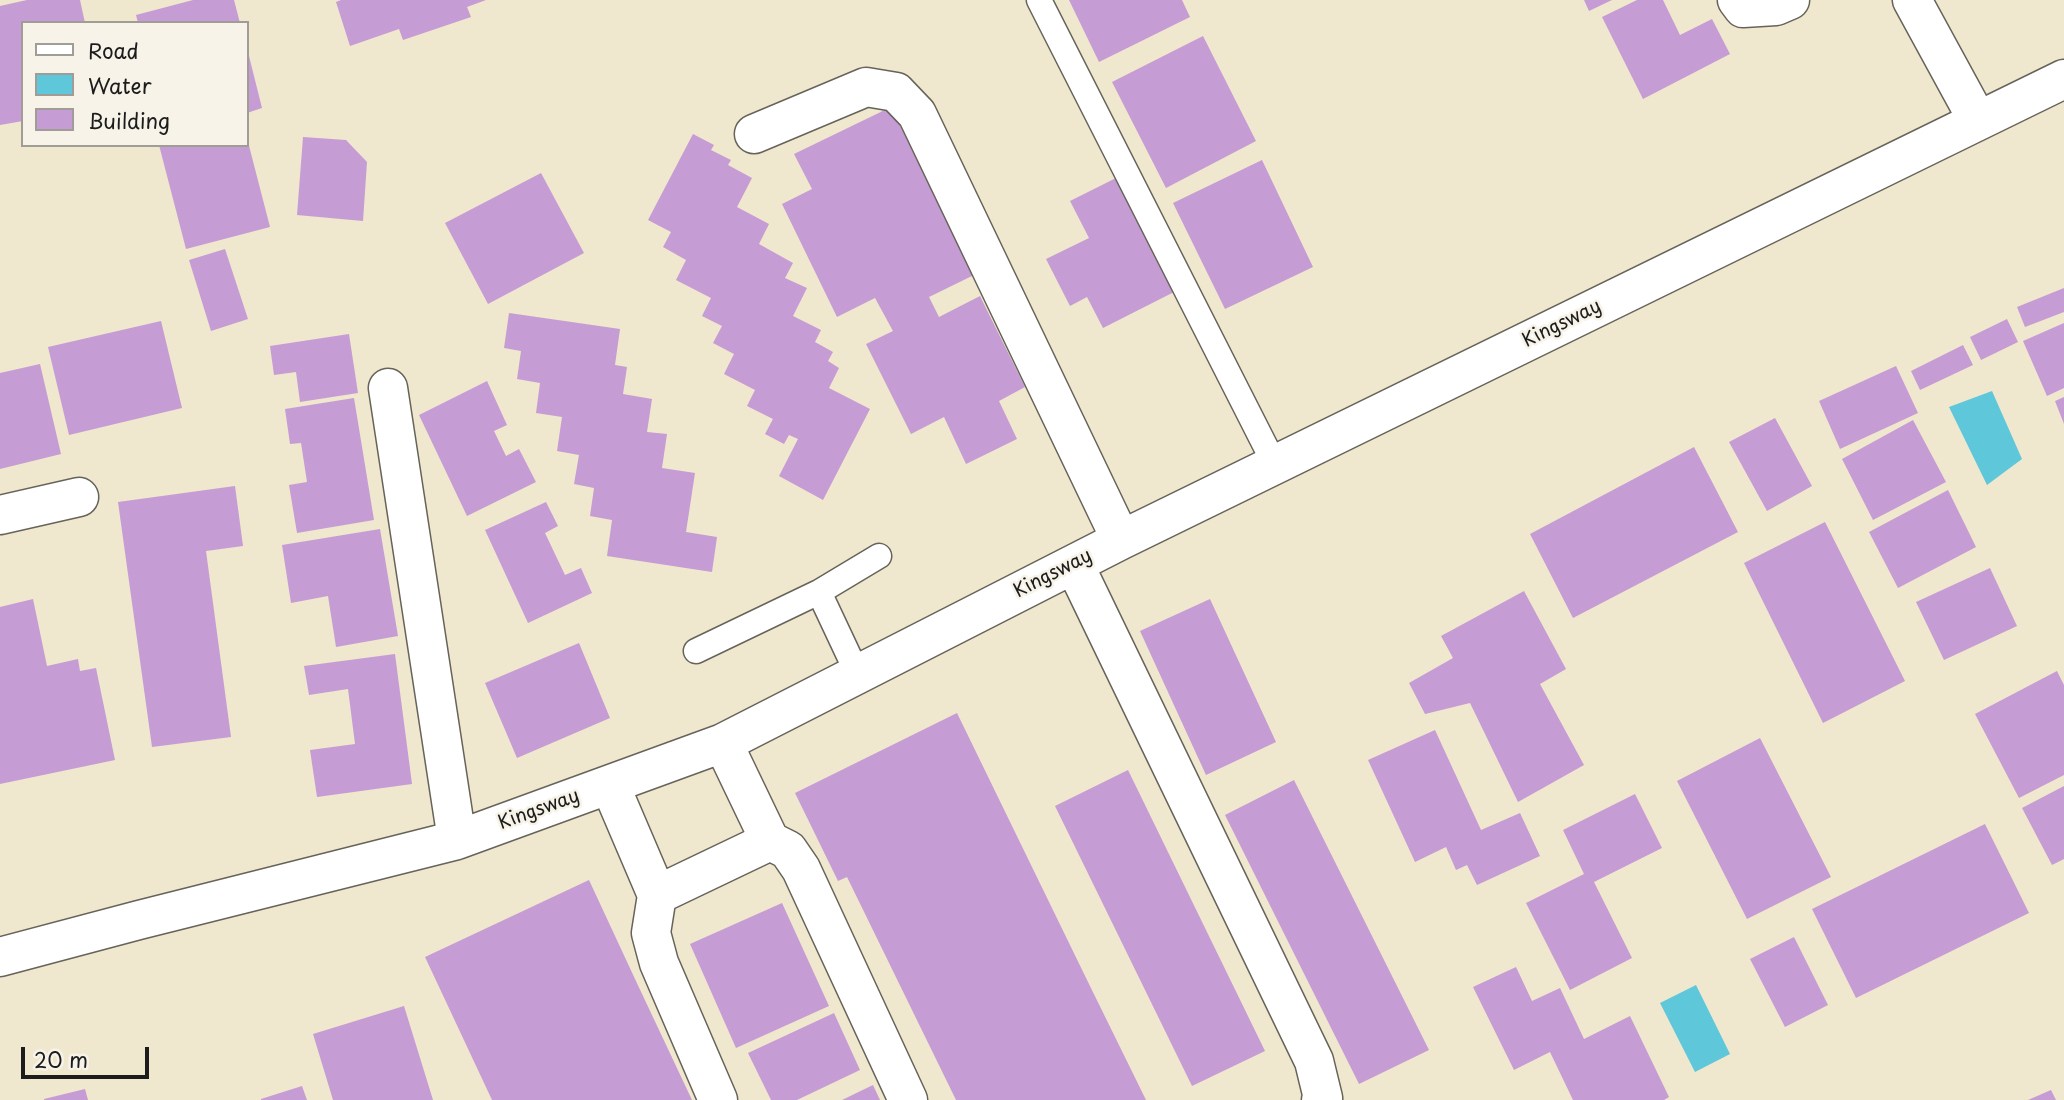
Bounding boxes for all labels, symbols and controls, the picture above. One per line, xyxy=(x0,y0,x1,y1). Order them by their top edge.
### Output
legend xyxy=(21,21,248,147)
text: Road xyxy=(88,34,139,66)
text: Water xyxy=(88,69,151,101)
text: Building xyxy=(88,104,170,136)
street label: Kingsway xyxy=(1519,295,1605,353)
street label: Kingsway xyxy=(1010,545,1096,603)
street label: Kingsway xyxy=(495,785,583,835)
scale bar xyxy=(24,1034,152,1078)
text: 20 m xyxy=(34,1043,88,1075)

